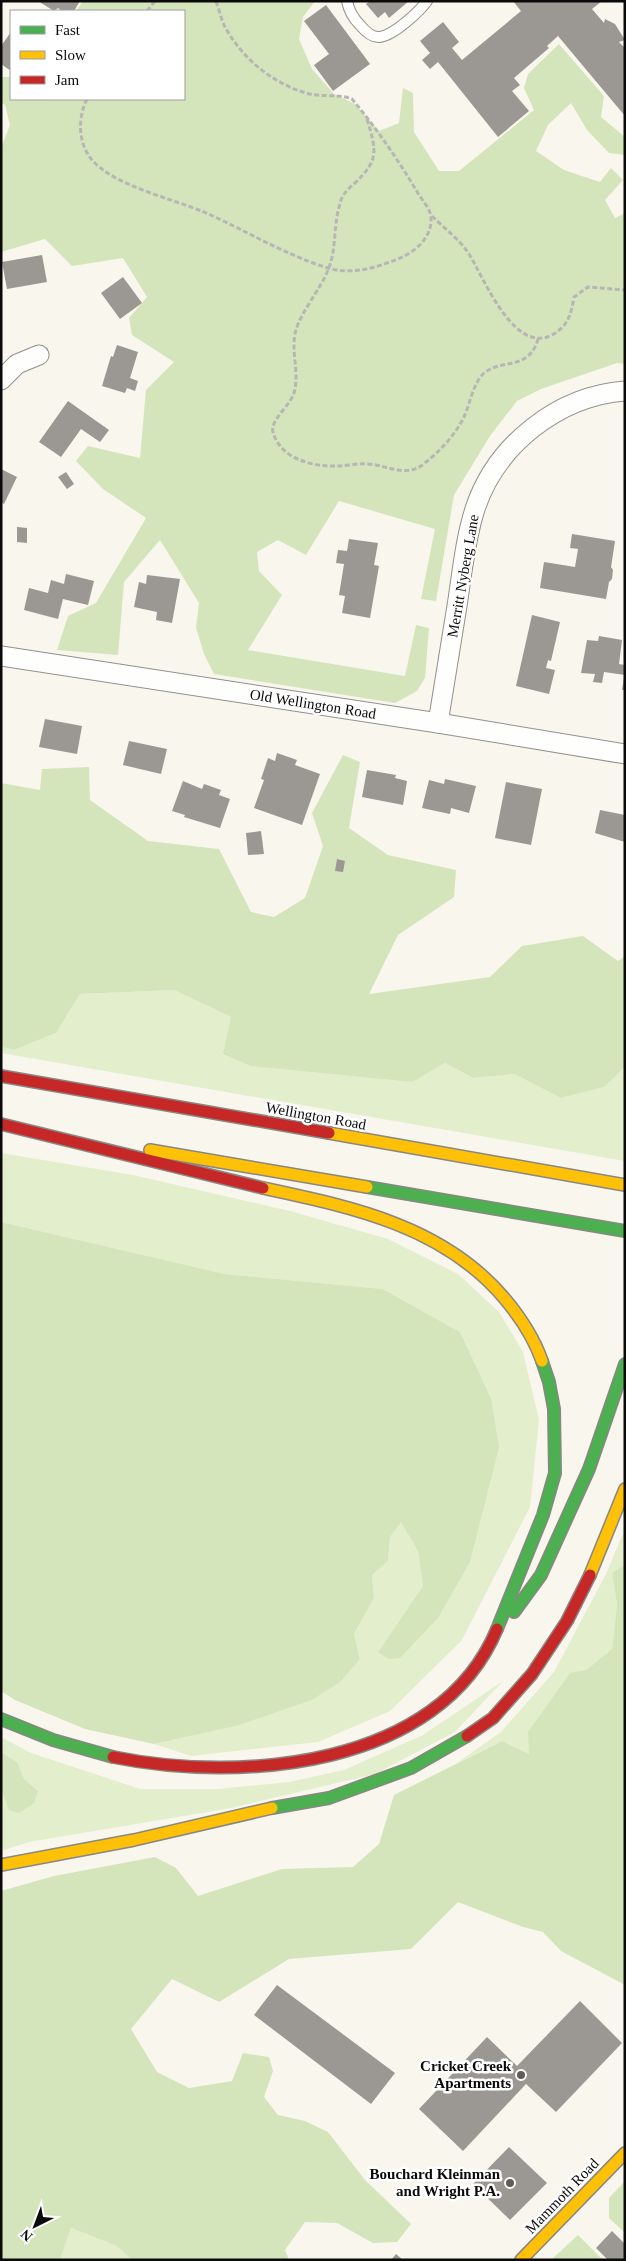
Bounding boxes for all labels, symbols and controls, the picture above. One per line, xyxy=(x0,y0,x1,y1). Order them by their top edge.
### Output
legend xyxy=(10,10,185,100)
text: Fast xyxy=(55,22,81,38)
text: Slow xyxy=(55,47,86,63)
text: Jam xyxy=(55,72,79,88)
street label: Merritt Nyberg Lane xyxy=(444,513,482,639)
street label: Old Wellington Road xyxy=(249,686,378,722)
street label: Wellington Road xyxy=(265,1099,368,1133)
place label: Cricket Creek Apartments xyxy=(420,2058,512,2091)
marker: Cricket Creek Apartments xyxy=(515,2069,527,2081)
street label: Mammoth Road xyxy=(522,2155,602,2237)
place label: Bouchard Kleinman and Wright P.A. xyxy=(370,2166,501,2199)
marker: Bouchard Kleinman and Wright P.A. xyxy=(504,2177,516,2189)
north arrow xyxy=(10,2201,60,2251)
text: N xyxy=(18,2226,35,2244)

